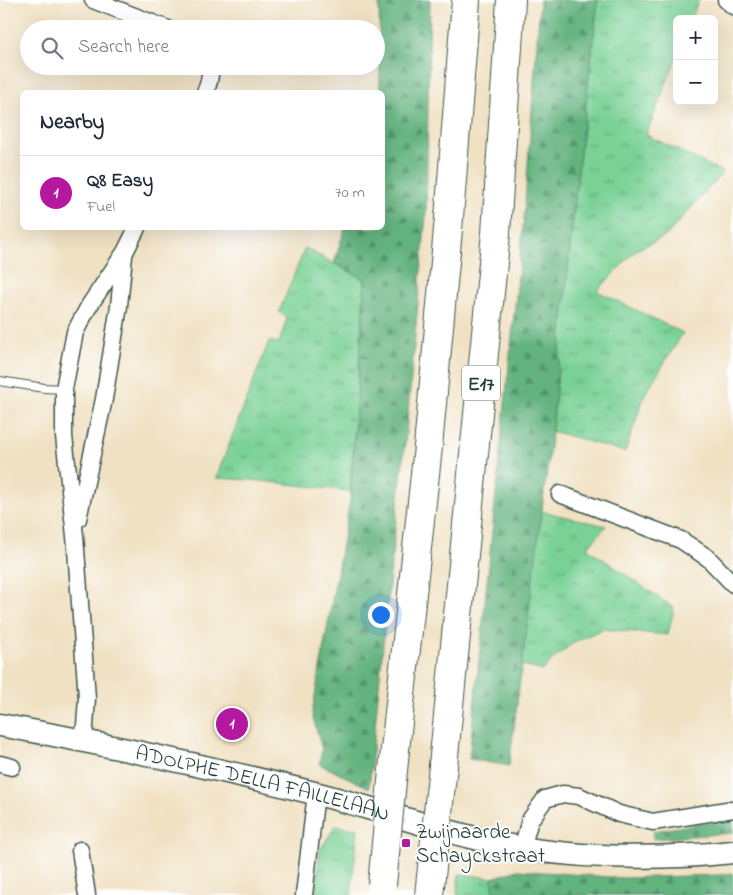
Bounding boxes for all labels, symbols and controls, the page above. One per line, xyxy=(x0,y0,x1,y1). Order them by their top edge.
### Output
map controls xyxy=(673,15,718,105)
button: + xyxy=(673,15,718,60)
search box xyxy=(20,20,385,75)
icon: search xyxy=(38,34,66,62)
text: Search here xyxy=(78,34,169,61)
button: − xyxy=(673,60,718,105)
text: Nearby xyxy=(40,108,104,138)
text: Q8 Easy xyxy=(87,168,153,195)
text: 1 xyxy=(53,181,59,205)
text: 70 m xyxy=(335,181,365,205)
text: Fuel xyxy=(87,195,115,219)
road number: E17 xyxy=(462,366,500,400)
your location xyxy=(368,602,394,628)
pin: 1 xyxy=(216,705,248,743)
street label: ADOLPHE DELLA FAILLELAAN xyxy=(133,739,393,830)
place label: Zwijnaarde Schayckstraat xyxy=(416,818,545,874)
marker: Zwijnaarde Schayckstraat xyxy=(400,837,412,849)

